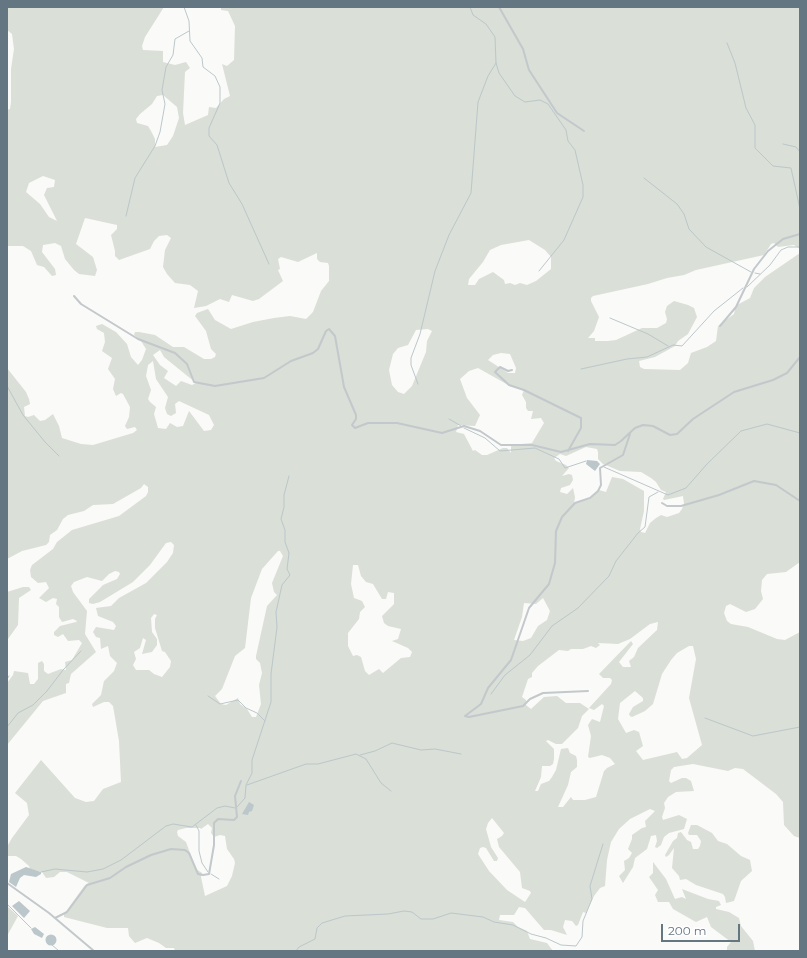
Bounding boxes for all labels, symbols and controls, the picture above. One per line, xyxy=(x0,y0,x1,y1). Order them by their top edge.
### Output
scale bar xyxy=(663,916,742,942)
text: 200 m xyxy=(668,923,707,938)

